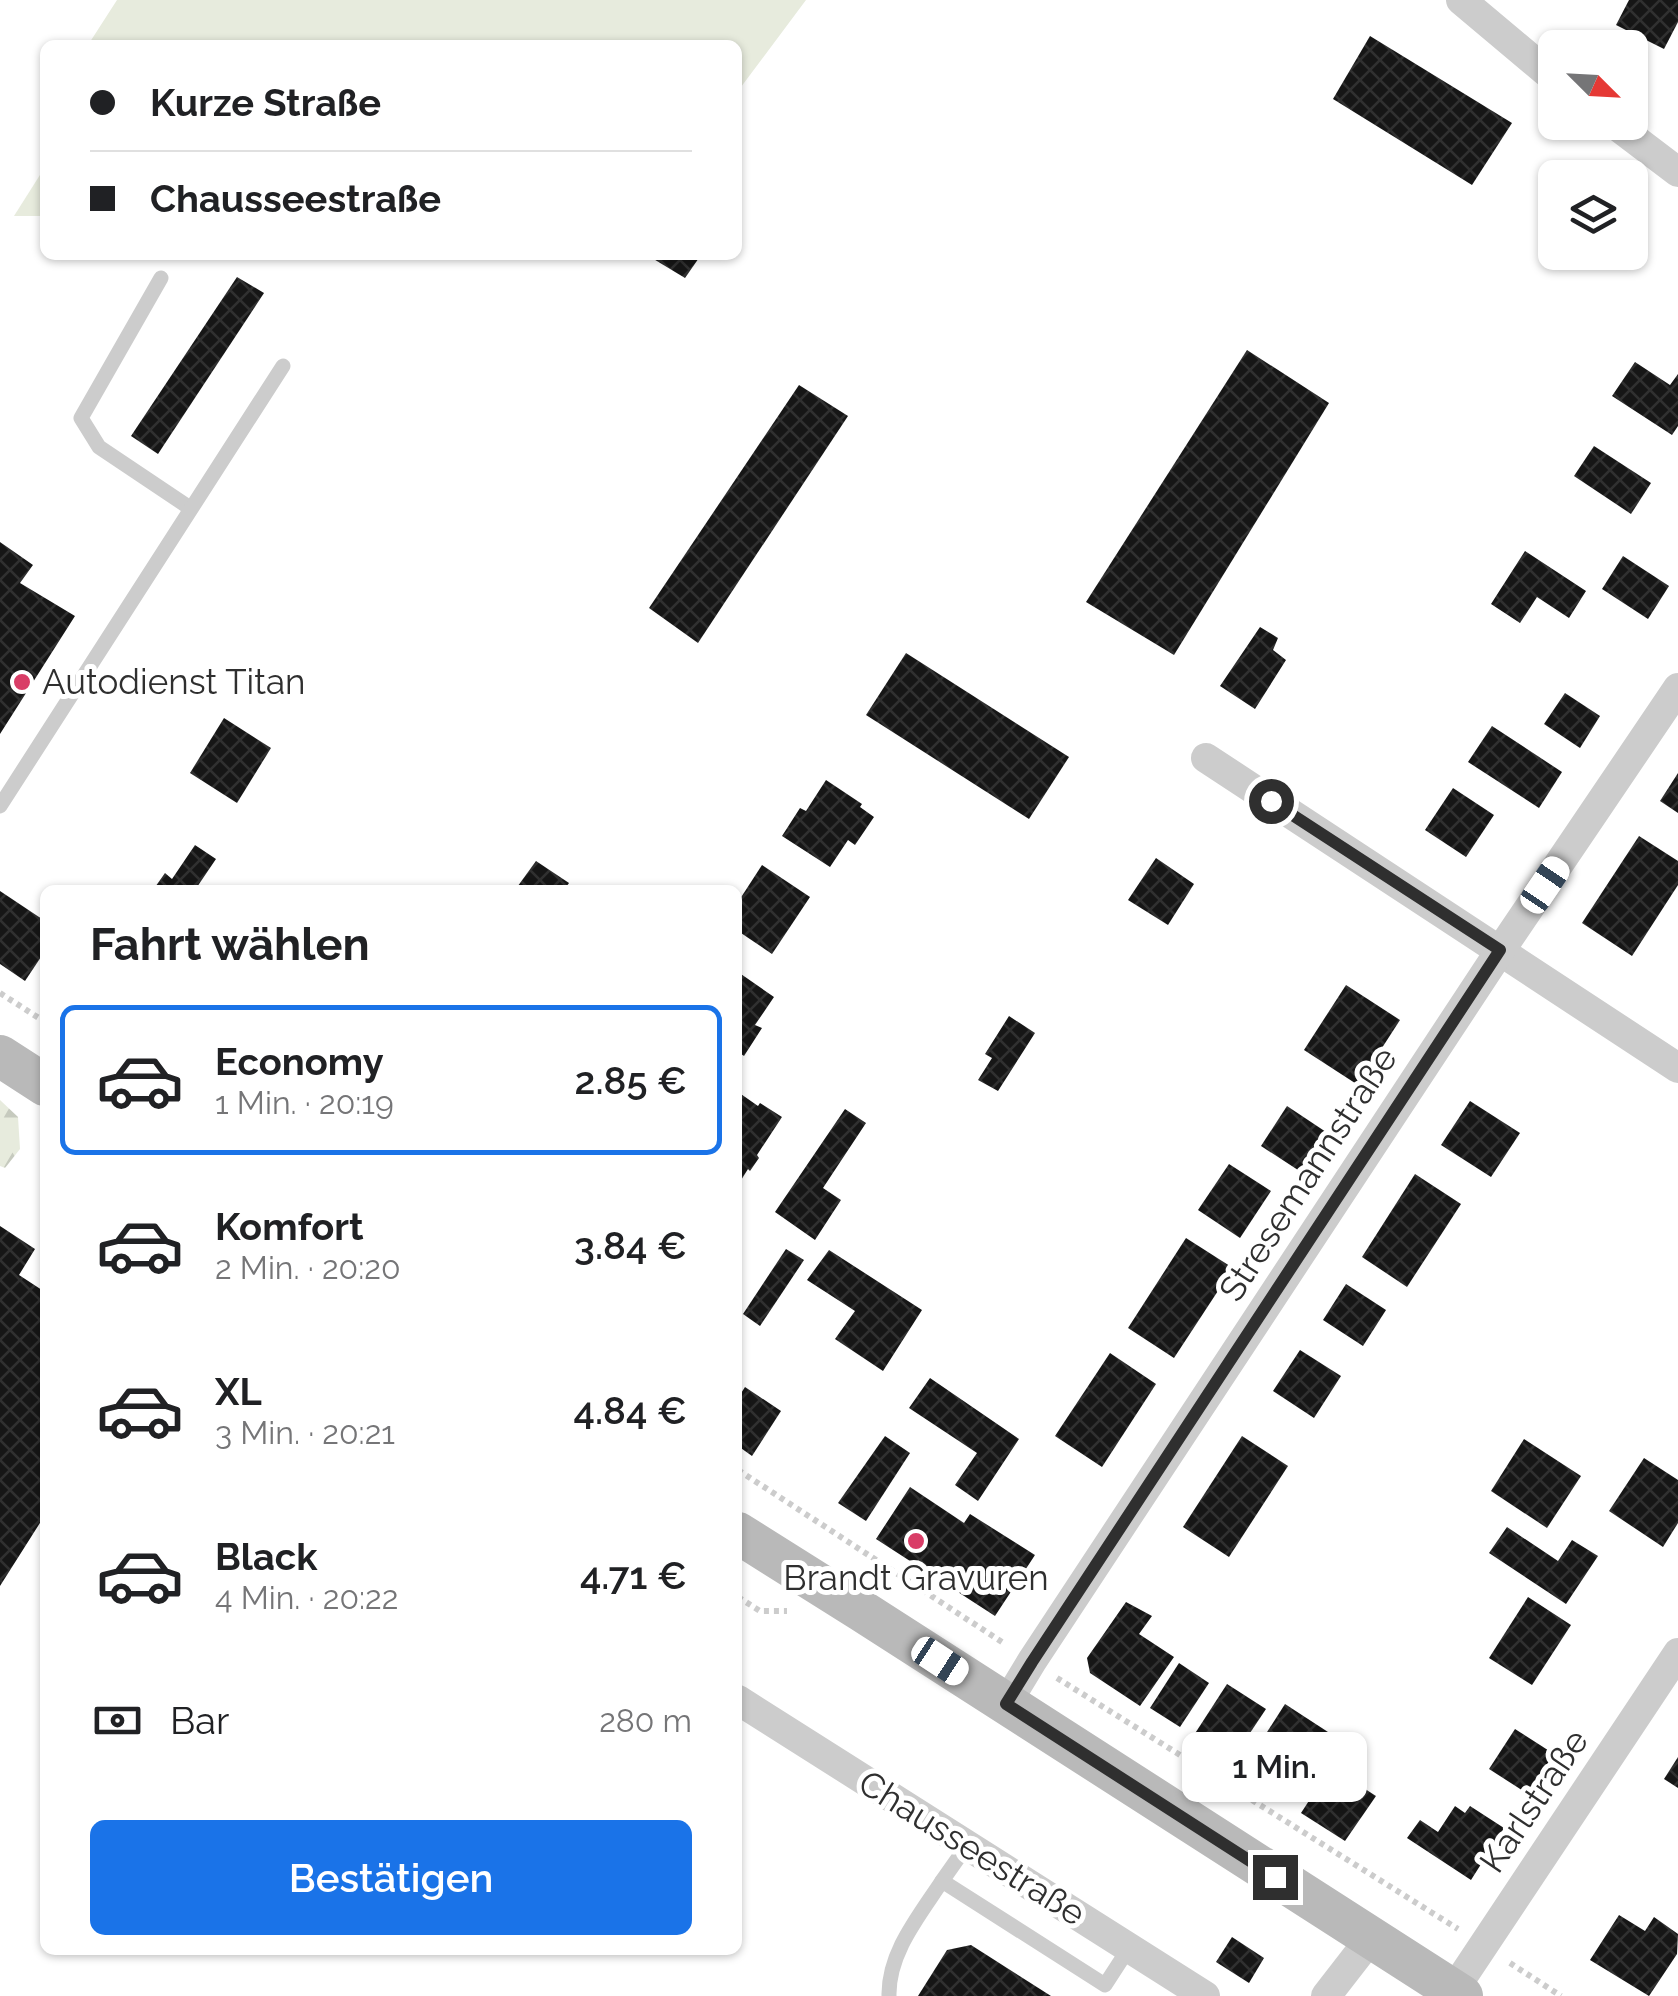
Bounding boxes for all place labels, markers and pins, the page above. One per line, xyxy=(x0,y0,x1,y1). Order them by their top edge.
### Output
place label: Autodienst Titan xyxy=(42,661,305,702)
marker: Autodienst Titan xyxy=(11,671,33,693)
marker: Brandt Gravuren xyxy=(905,1530,927,1552)
place label: Brandt Gravuren xyxy=(783,1557,1049,1598)

